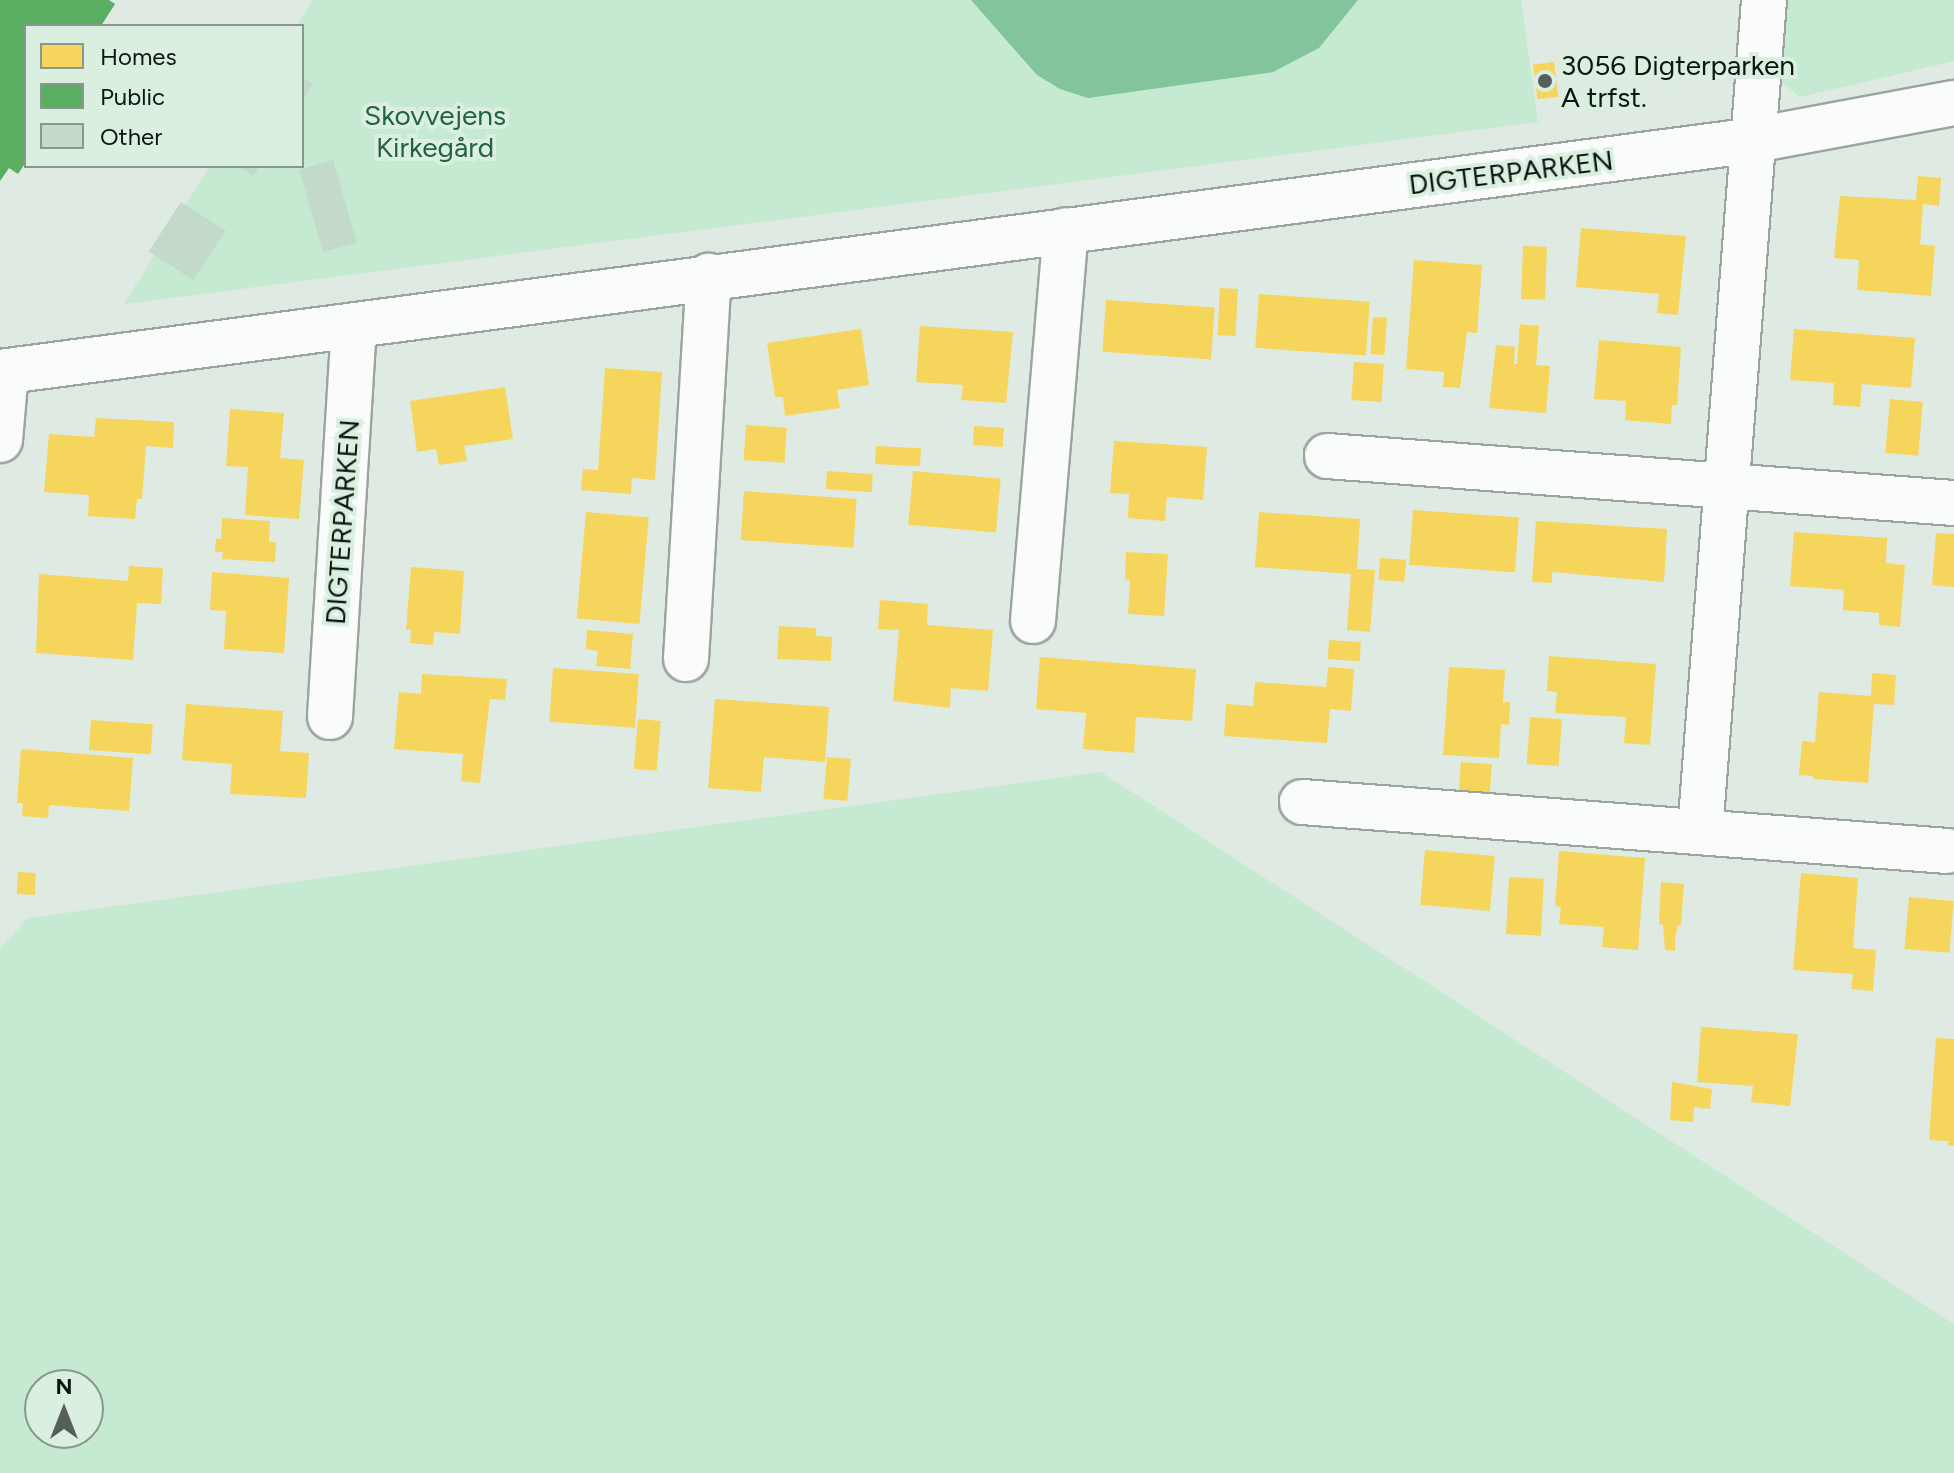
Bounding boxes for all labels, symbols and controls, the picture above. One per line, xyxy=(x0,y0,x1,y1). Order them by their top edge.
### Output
legend xyxy=(24,24,304,168)
text: Homes xyxy=(100,42,177,71)
place label: 3056 Digterparken A trfst. xyxy=(1561,48,1795,114)
marker: 3056 Digterparken A trfst. xyxy=(1536,72,1554,90)
text: Public xyxy=(100,82,165,111)
park label: Skovvejens Kirkegård xyxy=(364,98,506,164)
text: Other xyxy=(100,122,162,151)
street label: DIGTERPARKEN xyxy=(1407,143,1615,201)
street label: DIGTERPARKEN xyxy=(318,418,366,626)
north arrow xyxy=(24,1369,104,1449)
text: N xyxy=(55,1373,73,1400)

